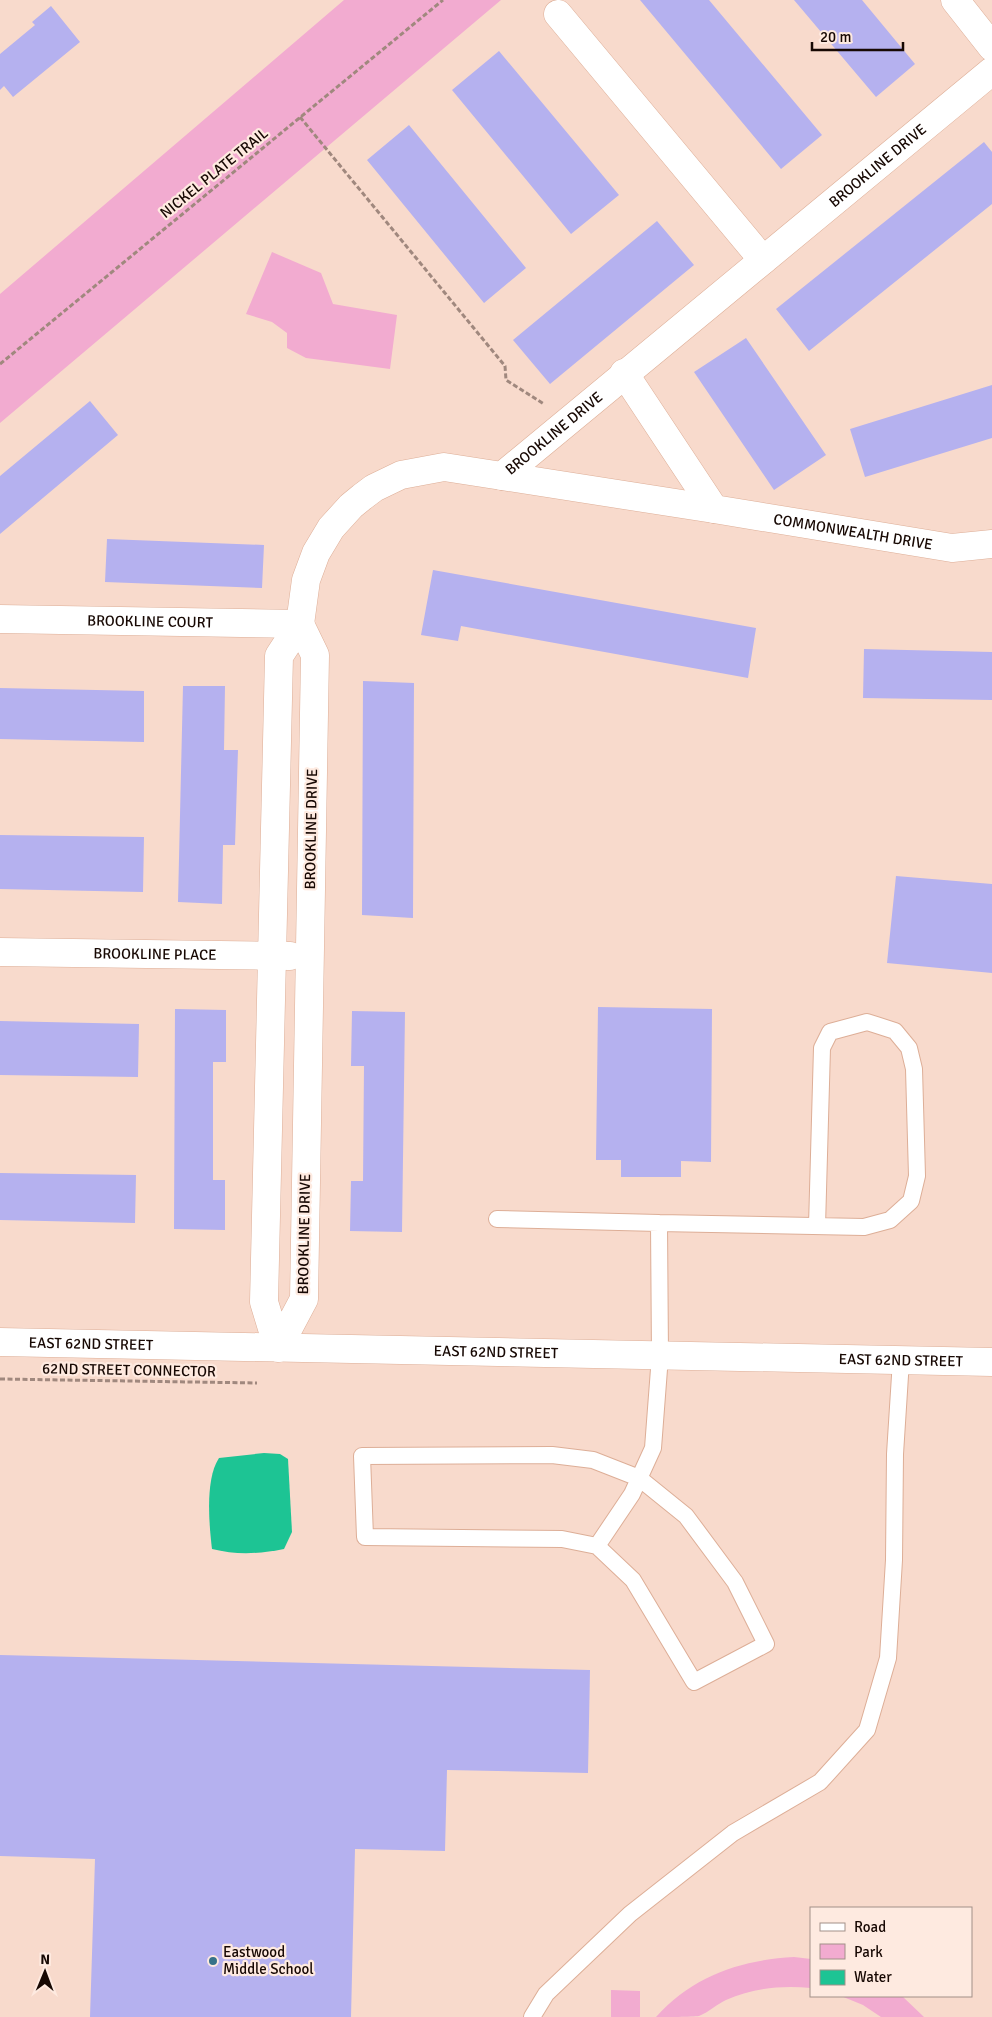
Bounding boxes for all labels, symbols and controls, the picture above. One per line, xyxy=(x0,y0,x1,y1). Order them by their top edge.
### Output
scale bar xyxy=(812,20,903,52)
text: 20 m xyxy=(820,28,851,46)
street label: BROOKLINE DRIVE xyxy=(825,120,930,211)
street label: NICKEL PLATE TRAIL xyxy=(157,124,272,222)
street label: BROOKLINE DRIVE xyxy=(501,388,606,479)
street label: COMMONWEALTH DRIVE xyxy=(772,510,934,554)
street label: BROOKLINE COURT xyxy=(87,611,214,632)
street label: BROOKLINE DRIVE xyxy=(301,768,321,890)
street label: BROOKLINE PLACE xyxy=(93,944,217,964)
street label: BROOKLINE DRIVE xyxy=(294,1173,314,1295)
street label: EAST 62ND STREET xyxy=(29,1334,154,1354)
street label: EAST 62ND STREET xyxy=(433,1342,559,1362)
street label: EAST 62ND STREET xyxy=(838,1350,964,1370)
street label: 62ND STREET CONNECTOR xyxy=(42,1359,216,1381)
legend xyxy=(810,1907,972,1997)
text: Road xyxy=(854,1918,886,1936)
place label: Eastwood Middle School xyxy=(223,1943,314,1978)
text: Park xyxy=(854,1943,883,1961)
north arrow xyxy=(20,1947,70,1997)
text: N xyxy=(40,1951,50,1968)
marker: Eastwood Middle School xyxy=(207,1955,219,1967)
text: Water xyxy=(854,1968,892,1986)

